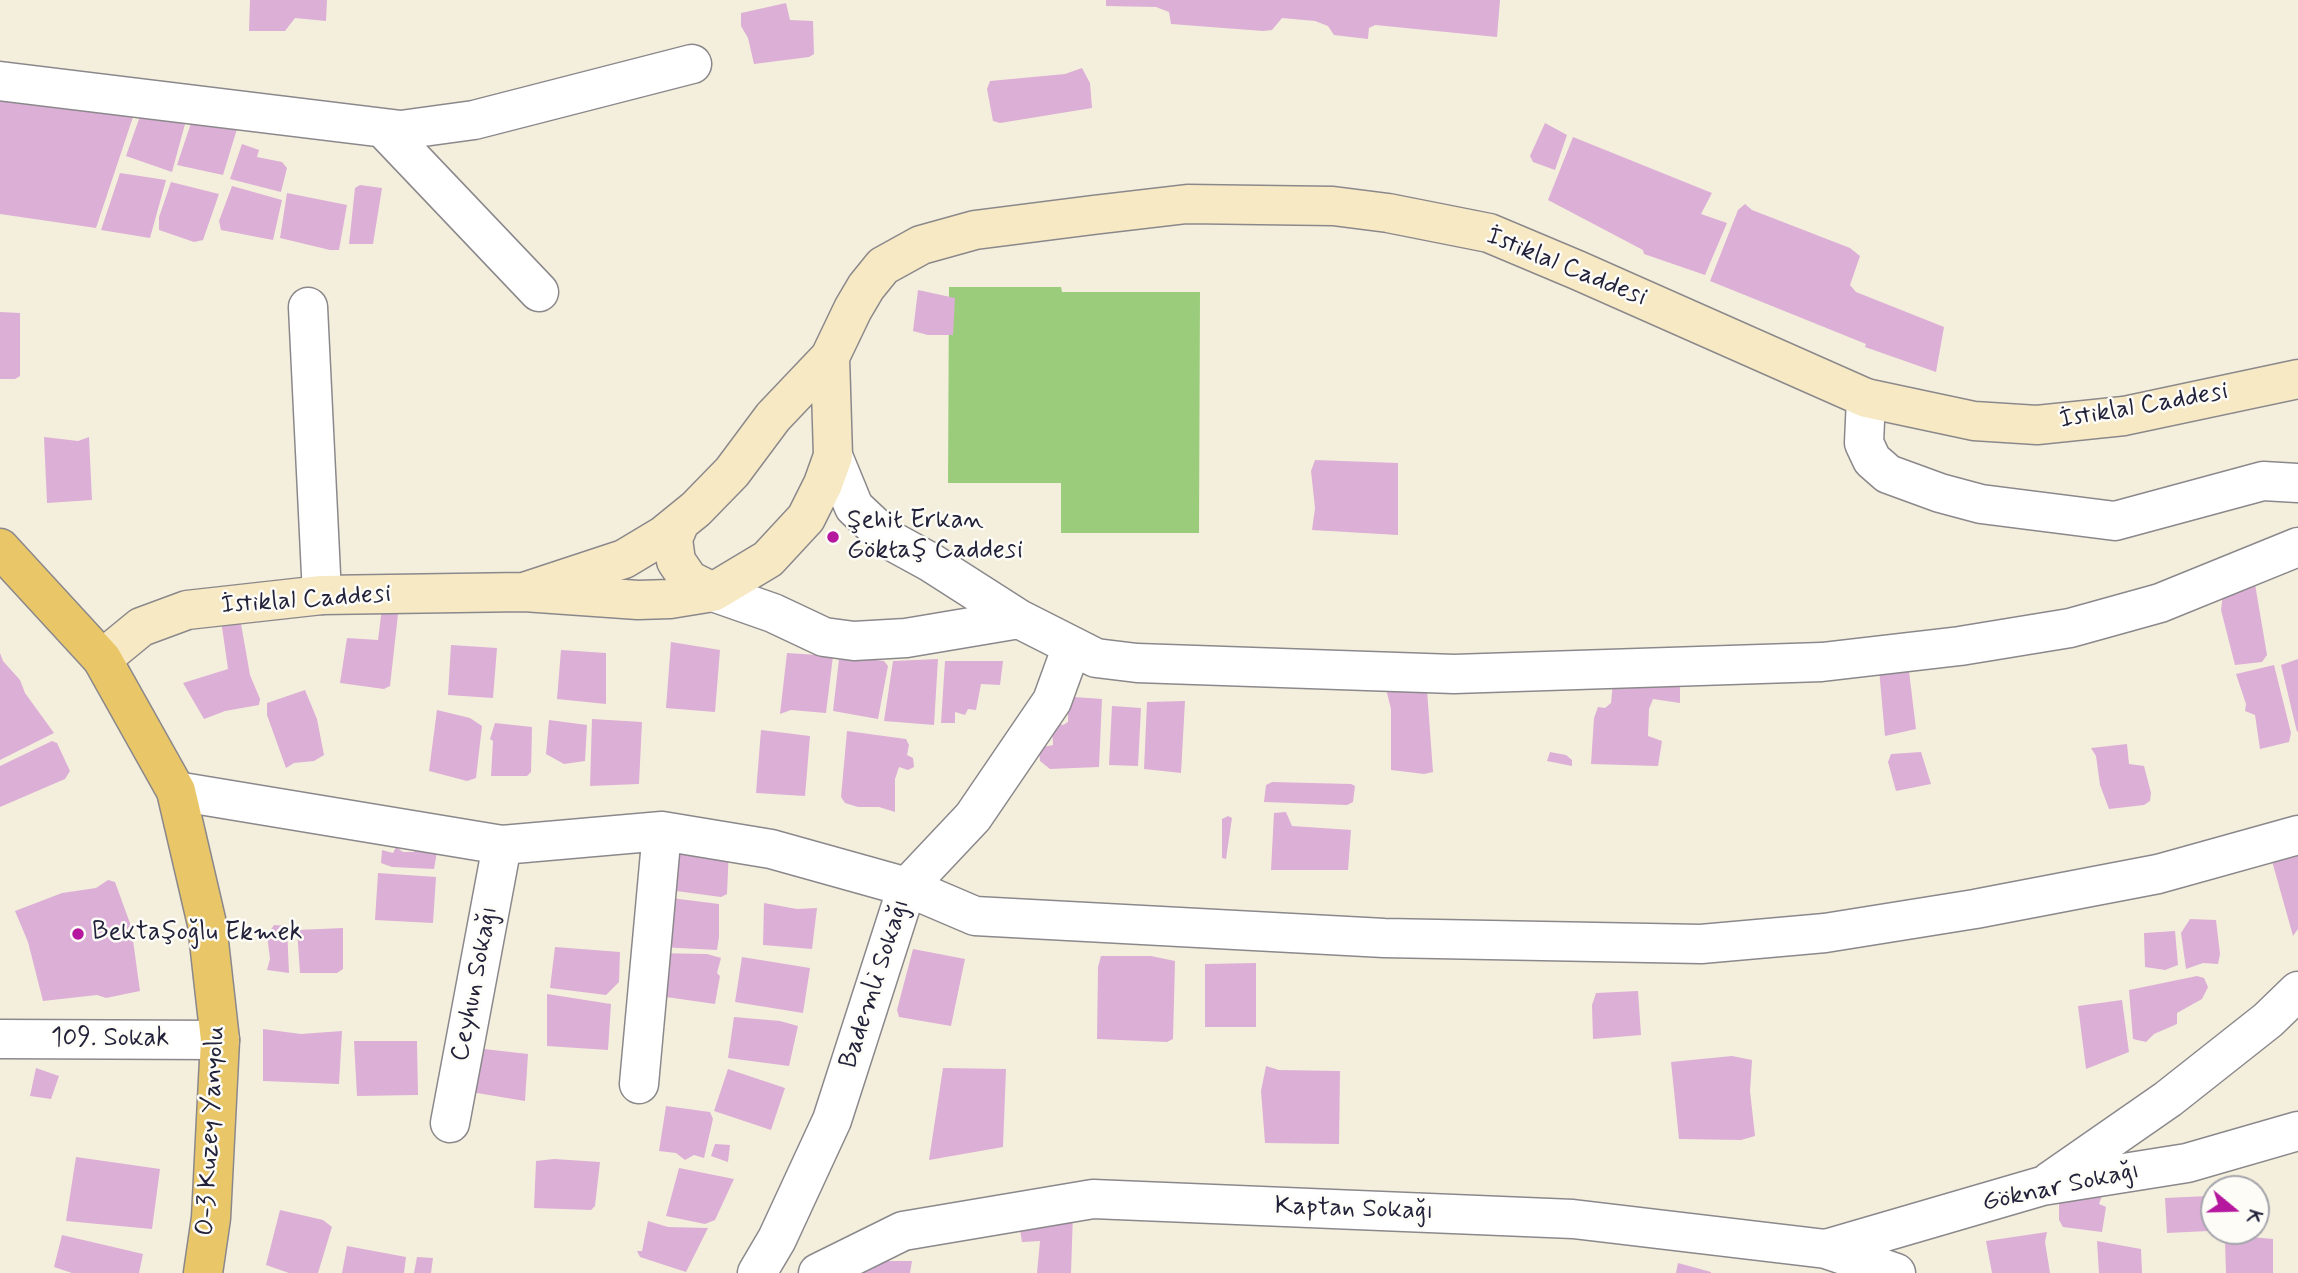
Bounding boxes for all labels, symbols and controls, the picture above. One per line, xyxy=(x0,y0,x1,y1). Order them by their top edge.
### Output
street label: İstiklal Caddesi xyxy=(1481,222,1651,314)
street label: İstiklal Caddesi xyxy=(2057,377,2231,437)
place label: Şehit Erkan Göktaş Caddesi xyxy=(847,506,1023,568)
marker: Şehit Erkan Göktaş Caddesi xyxy=(825,529,841,545)
street label: İstiklal Caddesi xyxy=(220,579,392,623)
street label: Bademli Sokağı xyxy=(834,895,918,1073)
street label: Ceyhun Sokağı xyxy=(446,904,506,1064)
place label: Bektaşoğlu Ekmek xyxy=(92,918,302,950)
marker: Bektaşoğlu Ekmek xyxy=(70,926,86,942)
street label: 109. Sokak xyxy=(51,1024,169,1056)
street label: O-3 Kuzey Yanyolu xyxy=(191,1025,233,1237)
street label: Göknar Sokağı xyxy=(1980,1156,2142,1220)
north arrow xyxy=(2200,1175,2270,1245)
street label: Kaptan Sokağı xyxy=(1274,1192,1434,1228)
text: K xyxy=(2239,1206,2267,1227)

